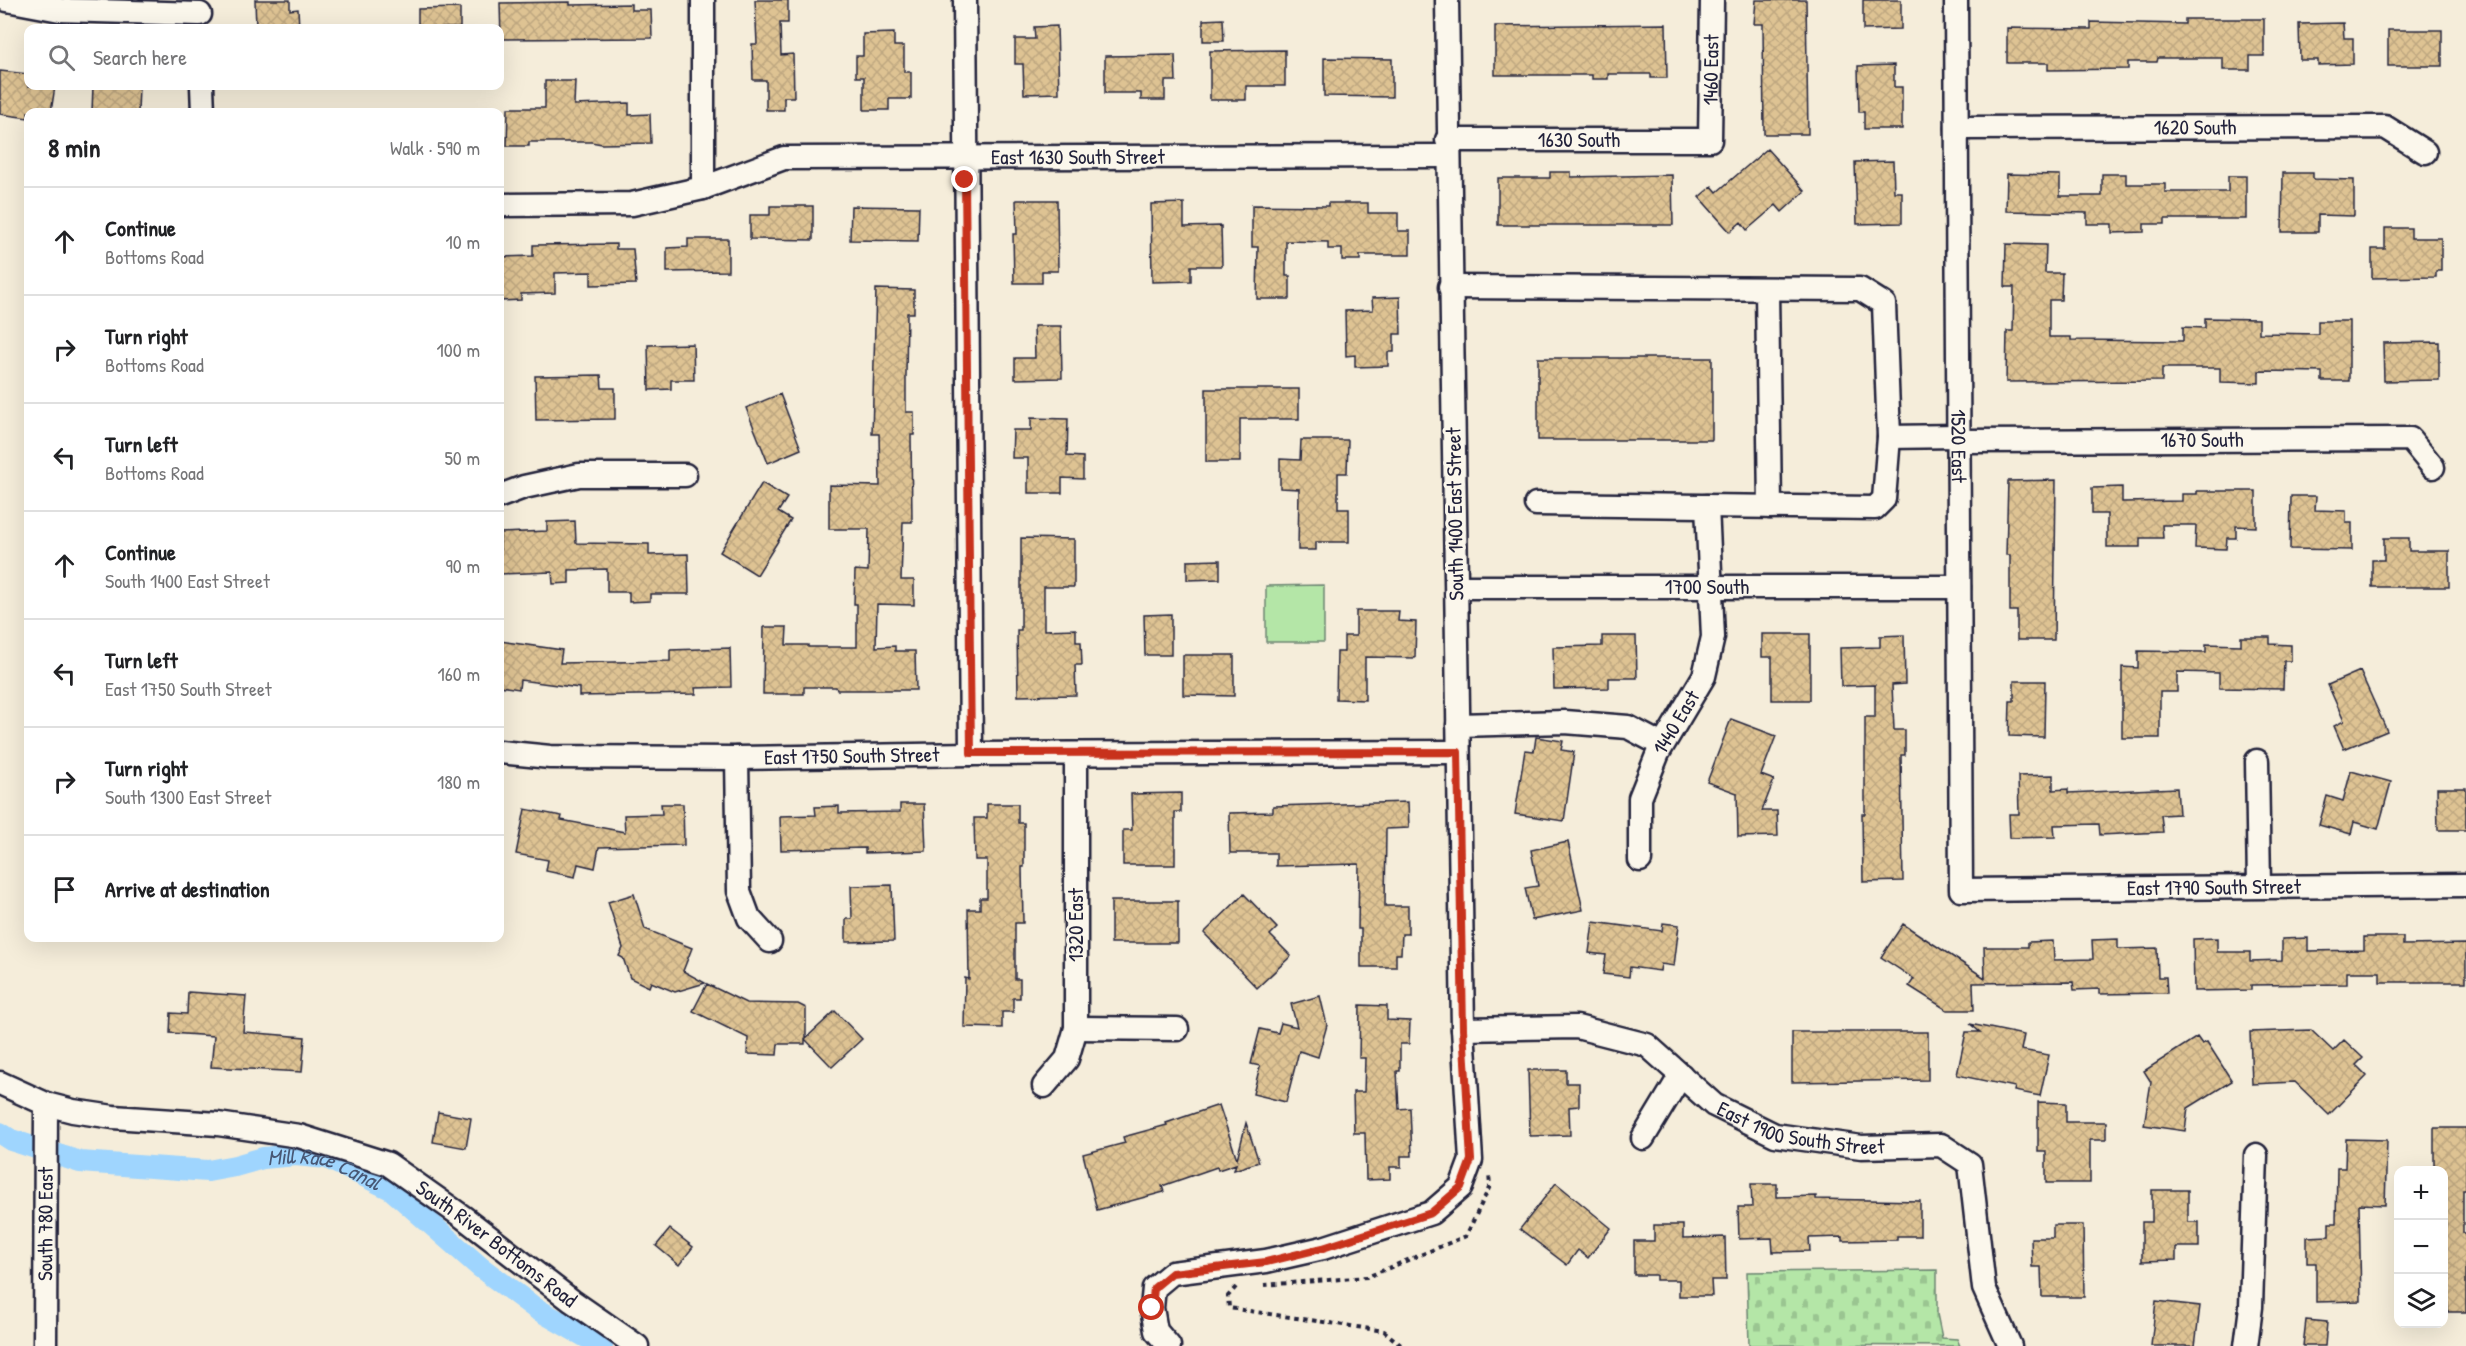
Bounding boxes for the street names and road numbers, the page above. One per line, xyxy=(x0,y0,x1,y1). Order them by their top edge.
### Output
street label: 1460 East xyxy=(1695,34,1726,106)
street label: 1620 South xyxy=(2154,112,2237,142)
street label: 1630 South xyxy=(1538,125,1620,154)
street label: East 1630 South Street xyxy=(991,142,1166,171)
street label: 1520 East xyxy=(1944,409,1974,484)
street label: 1670 South xyxy=(2160,425,2244,454)
street label: South 1400 East Street xyxy=(1438,426,1471,601)
street label: 1700 South xyxy=(1665,572,1749,601)
street label: 1440 East xyxy=(1645,684,1707,760)
street label: East 1750 South Street xyxy=(764,740,940,772)
street label: East 1790 South Street xyxy=(2127,872,2302,902)
street label: 1320 East xyxy=(1061,887,1090,962)
street label: East 1900 South Street xyxy=(1713,1094,1886,1161)
street label: South 780 East xyxy=(30,1166,60,1281)
street label: South River Bottoms Road xyxy=(410,1173,583,1314)

